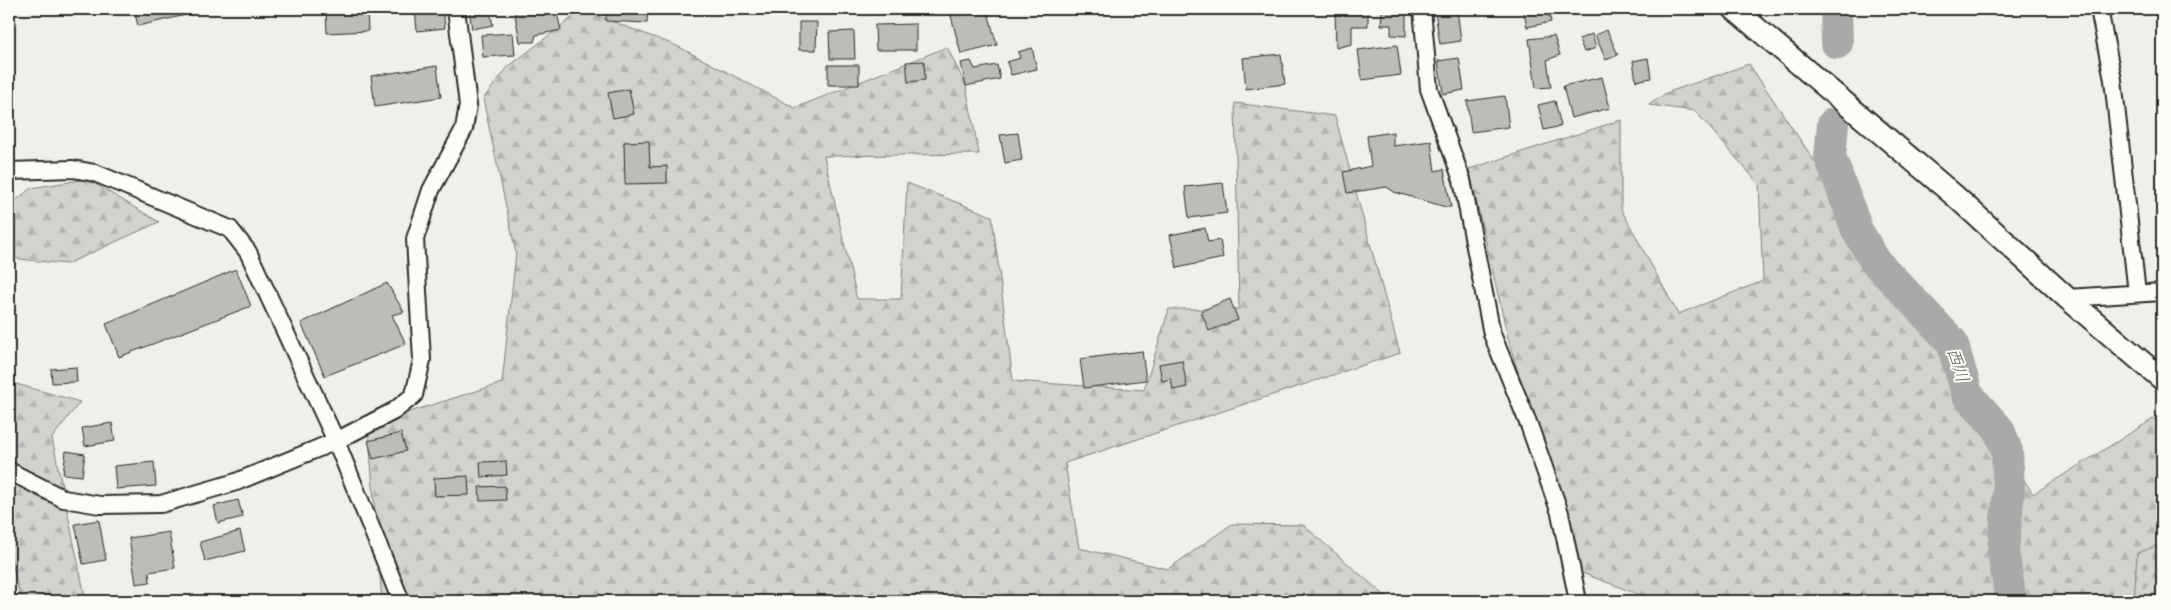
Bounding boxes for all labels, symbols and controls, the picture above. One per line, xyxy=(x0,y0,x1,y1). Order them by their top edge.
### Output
water label: 西川 xyxy=(1937,343,1979,387)

